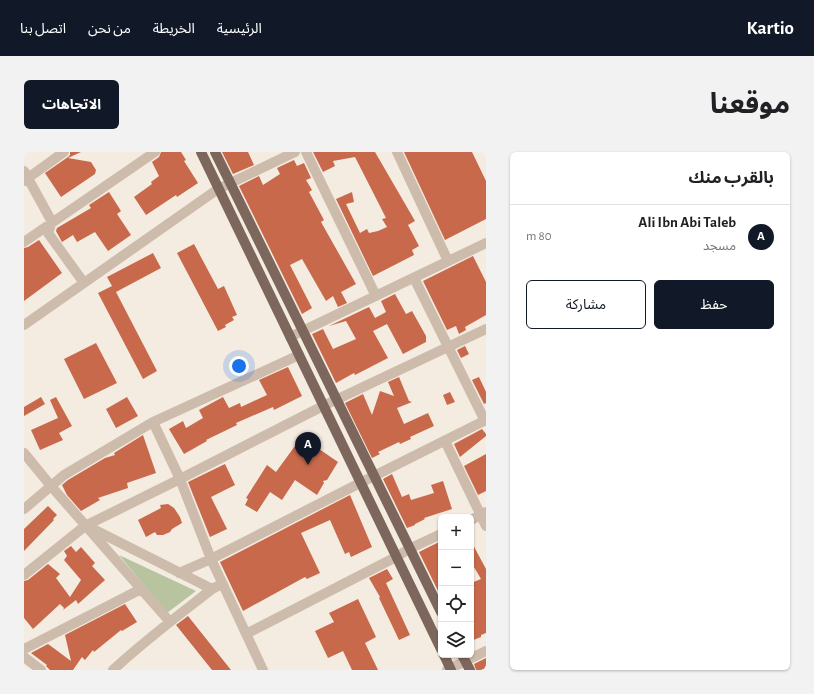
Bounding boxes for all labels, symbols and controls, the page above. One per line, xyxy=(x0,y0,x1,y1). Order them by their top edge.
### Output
text: Kartio xyxy=(747,19,794,38)
text: اتصل بنا xyxy=(20,22,66,36)
text: من نحن xyxy=(88,22,131,36)
text: الخريطة xyxy=(153,22,195,36)
text: الرئيسية xyxy=(217,22,262,36)
button: الاتجاهات xyxy=(24,80,119,129)
text: موقعنا xyxy=(710,91,790,119)
text: بالقرب منك xyxy=(689,169,774,186)
text: Ali Ibn Abi Taleb xyxy=(638,215,736,230)
text: 80 m xyxy=(526,230,552,243)
text: A xyxy=(757,230,765,243)
text: مسجد xyxy=(703,240,736,253)
button: مشاركة xyxy=(526,280,646,329)
button: حفظ xyxy=(654,280,774,329)
your location xyxy=(229,356,249,376)
pin: A xyxy=(295,432,321,465)
map controls xyxy=(438,514,474,658)
button: + xyxy=(438,514,474,550)
button: − xyxy=(438,550,474,586)
button: locate xyxy=(438,586,474,622)
button: layers xyxy=(438,622,474,658)

